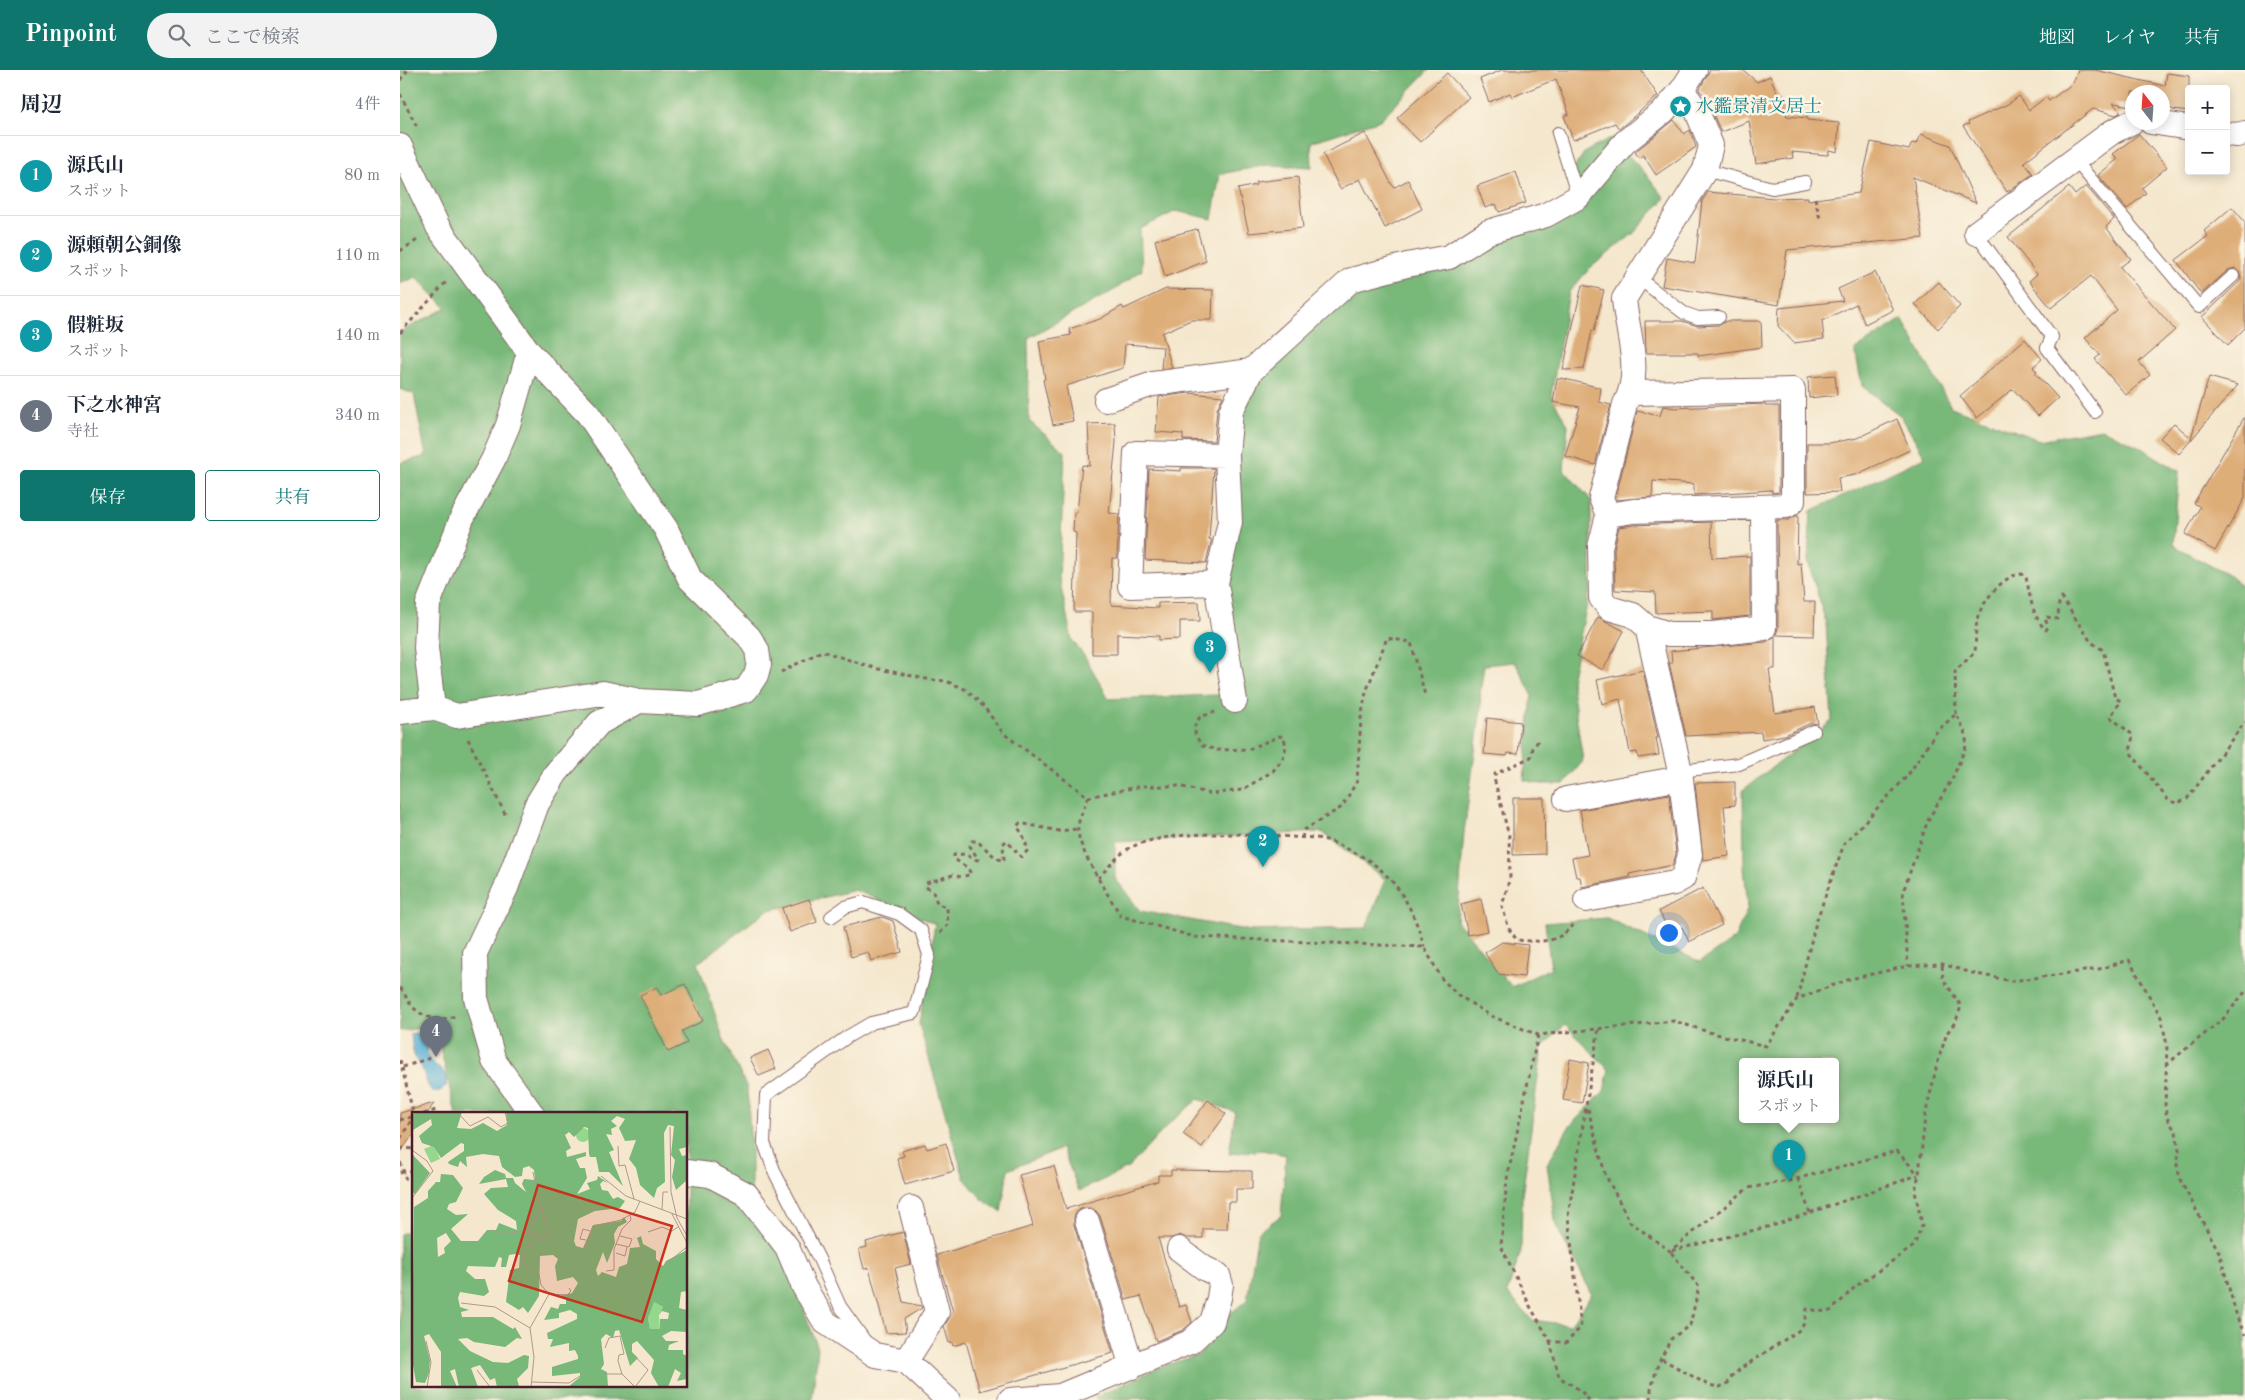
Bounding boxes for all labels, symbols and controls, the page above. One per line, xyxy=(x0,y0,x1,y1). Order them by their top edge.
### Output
search box xyxy=(147,13,497,58)
icon: search xyxy=(165,21,193,49)
text: Pinpoint xyxy=(25,23,117,47)
text: ここで検索 xyxy=(205,29,300,48)
text: 地図 xyxy=(2039,29,2075,47)
text: レイヤ xyxy=(2103,29,2156,47)
text: 共有 xyxy=(2184,29,2220,47)
north arrow xyxy=(2125,85,2170,130)
map controls xyxy=(2185,85,2230,175)
button: + xyxy=(2185,85,2230,130)
text: 周辺 xyxy=(20,95,62,116)
place icon: 水鑑景清文居士 xyxy=(1668,95,1692,119)
place label: 水鑑景清文居士 xyxy=(1696,96,1822,116)
text: 4件 xyxy=(355,97,380,113)
button: − xyxy=(2185,130,2230,175)
text: 源氏山 xyxy=(67,157,124,176)
text: 1 xyxy=(31,168,41,184)
text: 80 m xyxy=(344,168,380,184)
text: スポット xyxy=(67,184,131,200)
text: 源頼朝公銅像 xyxy=(67,237,181,256)
text: 2 xyxy=(31,248,41,264)
text: 110 m xyxy=(335,248,380,264)
text: スポット xyxy=(67,264,131,280)
text: 假粧坂 xyxy=(67,317,124,336)
text: 3 xyxy=(31,328,41,344)
text: 140 m xyxy=(335,328,380,344)
text: スポット xyxy=(67,344,131,360)
text: 下之水神宮 xyxy=(67,397,162,416)
text: 4 xyxy=(31,408,41,424)
text: 340 m xyxy=(335,408,380,424)
text: 寺社 xyxy=(67,424,99,440)
button: 保存 xyxy=(20,470,195,521)
button: 共有 xyxy=(205,470,380,521)
pin: 3 xyxy=(1194,632,1226,673)
pin: 2 xyxy=(1247,826,1279,867)
your location xyxy=(1656,920,1682,946)
pin: 4 xyxy=(420,1016,452,1057)
popup xyxy=(1739,1058,1839,1123)
text: 源氏山 xyxy=(1757,1072,1814,1091)
text: スポット xyxy=(1757,1099,1821,1115)
inset map xyxy=(412,1112,688,1388)
pin: 1 xyxy=(1773,1140,1805,1181)

